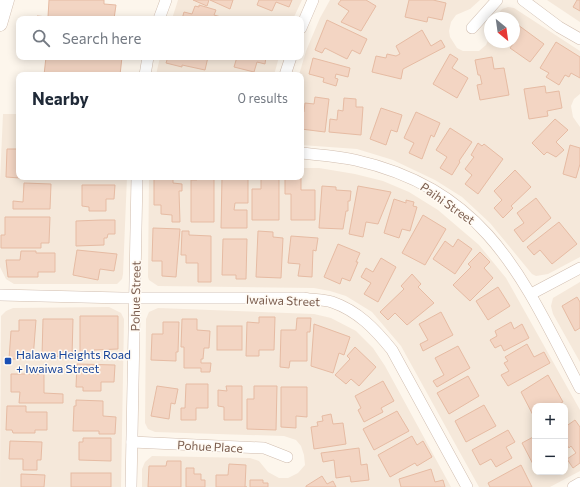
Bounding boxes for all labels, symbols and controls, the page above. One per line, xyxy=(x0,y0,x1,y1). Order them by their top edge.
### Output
north arrow xyxy=(484,12,520,48)
search box xyxy=(16,16,304,60)
icon: search xyxy=(30,27,52,49)
text: Search here xyxy=(62,29,141,47)
text: Nearby xyxy=(32,88,89,109)
text: 0 results xyxy=(237,90,288,106)
street label: Paihi Street xyxy=(418,179,478,227)
street label: Pohue Street xyxy=(127,260,143,331)
street label: Iwaiwa Street xyxy=(246,292,320,308)
place label: Halawa Heights Road + Iwaiwa Street xyxy=(16,347,131,375)
marker: Halawa Heights Road + Iwaiwa Street xyxy=(3,356,13,366)
map controls xyxy=(532,403,568,475)
button: + xyxy=(532,403,568,439)
street label: Pohue Place xyxy=(177,437,243,455)
button: − xyxy=(532,439,568,475)

